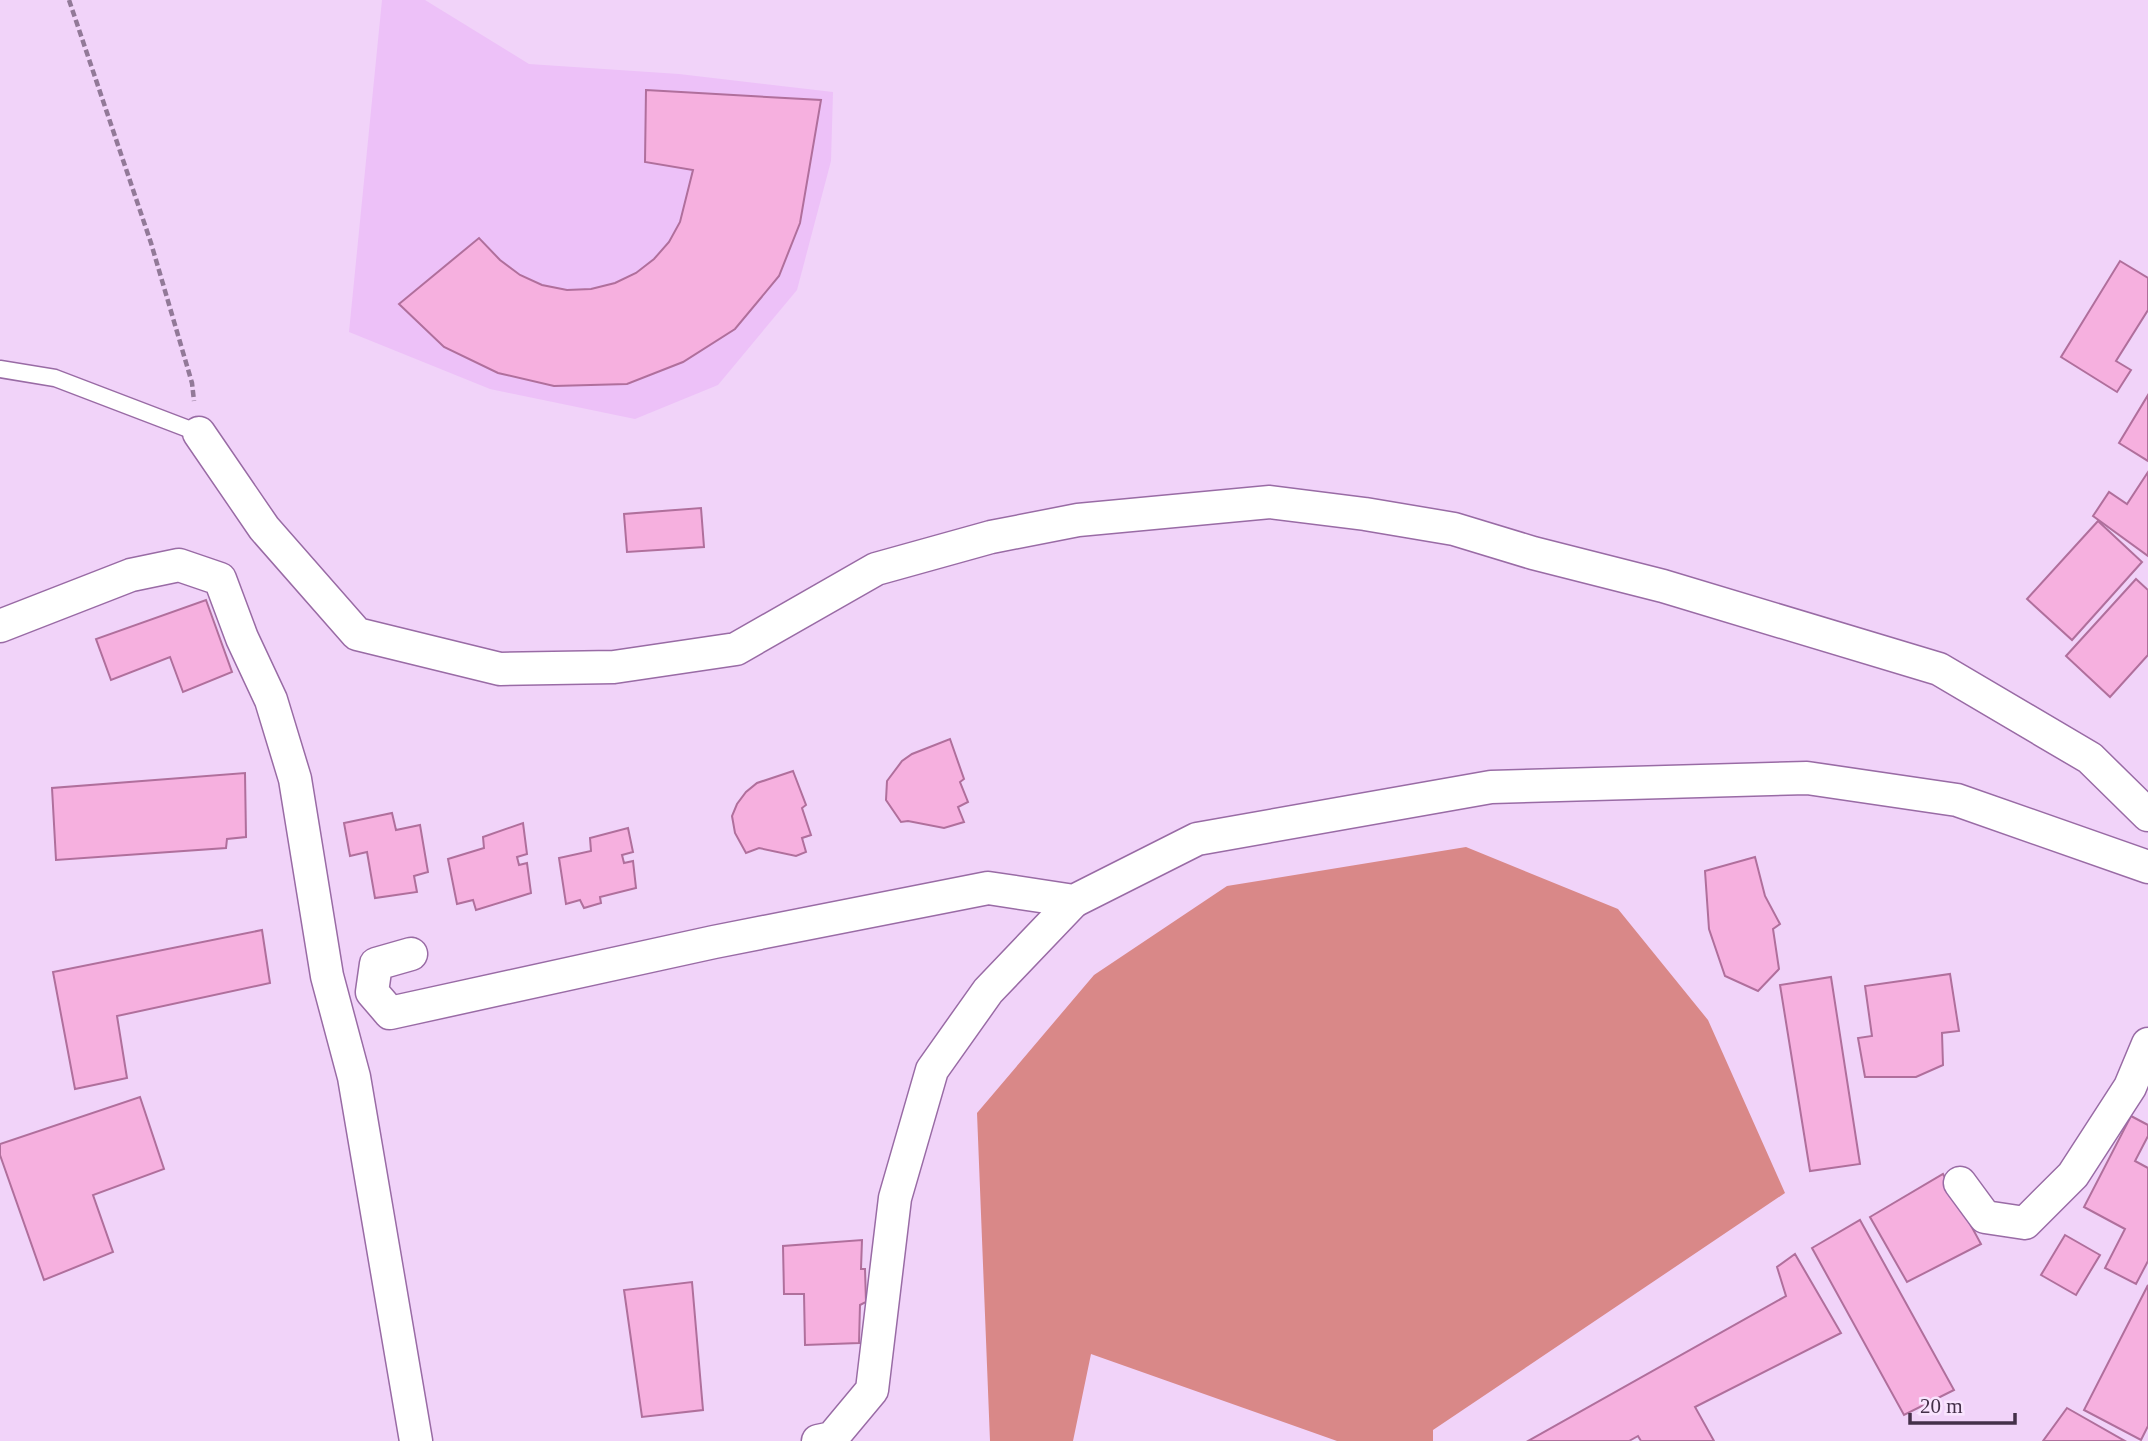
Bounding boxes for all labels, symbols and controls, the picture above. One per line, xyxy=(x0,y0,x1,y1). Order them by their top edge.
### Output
scale bar xyxy=(1910,1382,2015,1426)
text: 20 m xyxy=(1920,1394,1963,1418)

